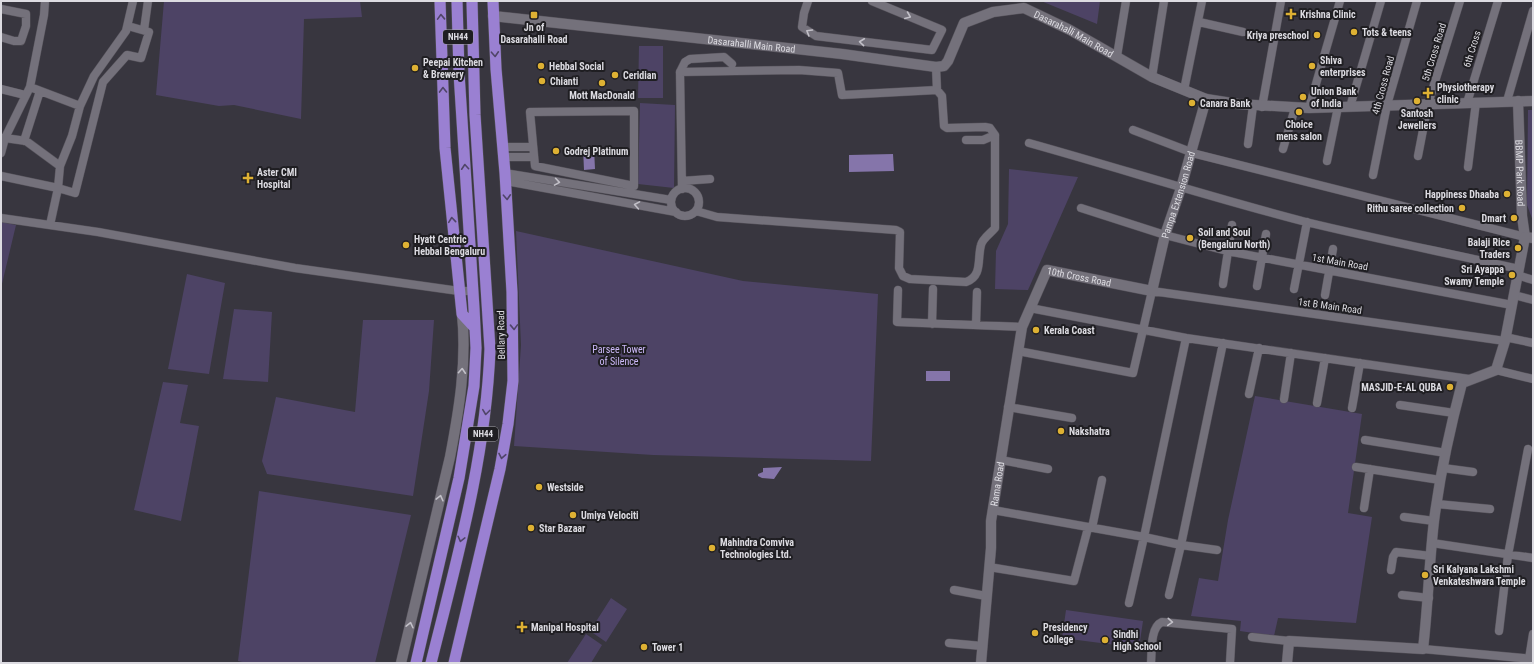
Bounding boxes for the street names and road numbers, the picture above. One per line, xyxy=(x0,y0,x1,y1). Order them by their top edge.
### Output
street label: Dasarahalli Main Road xyxy=(1032,8,1115,59)
street label: 5th Cross Road xyxy=(1420,22,1448,82)
street label: 6th Cross xyxy=(1461,29,1483,69)
road number: NH44 xyxy=(443,30,473,44)
street label: Dasarahalli Main Road xyxy=(707,34,796,54)
street label: 4th Cross Road xyxy=(1370,54,1396,115)
street label: BBMP Park Road xyxy=(1514,139,1527,206)
street label: Pampa Extension Road xyxy=(1159,150,1197,239)
street label: 1st Main Road xyxy=(1311,252,1369,272)
street label: 10th Cross Road xyxy=(1046,265,1112,288)
street label: 1st B Main Road xyxy=(1297,296,1363,316)
street label: Bellary Road xyxy=(495,310,507,360)
road number: NH44 xyxy=(468,427,498,441)
street label: Rama Road xyxy=(988,461,1006,507)

